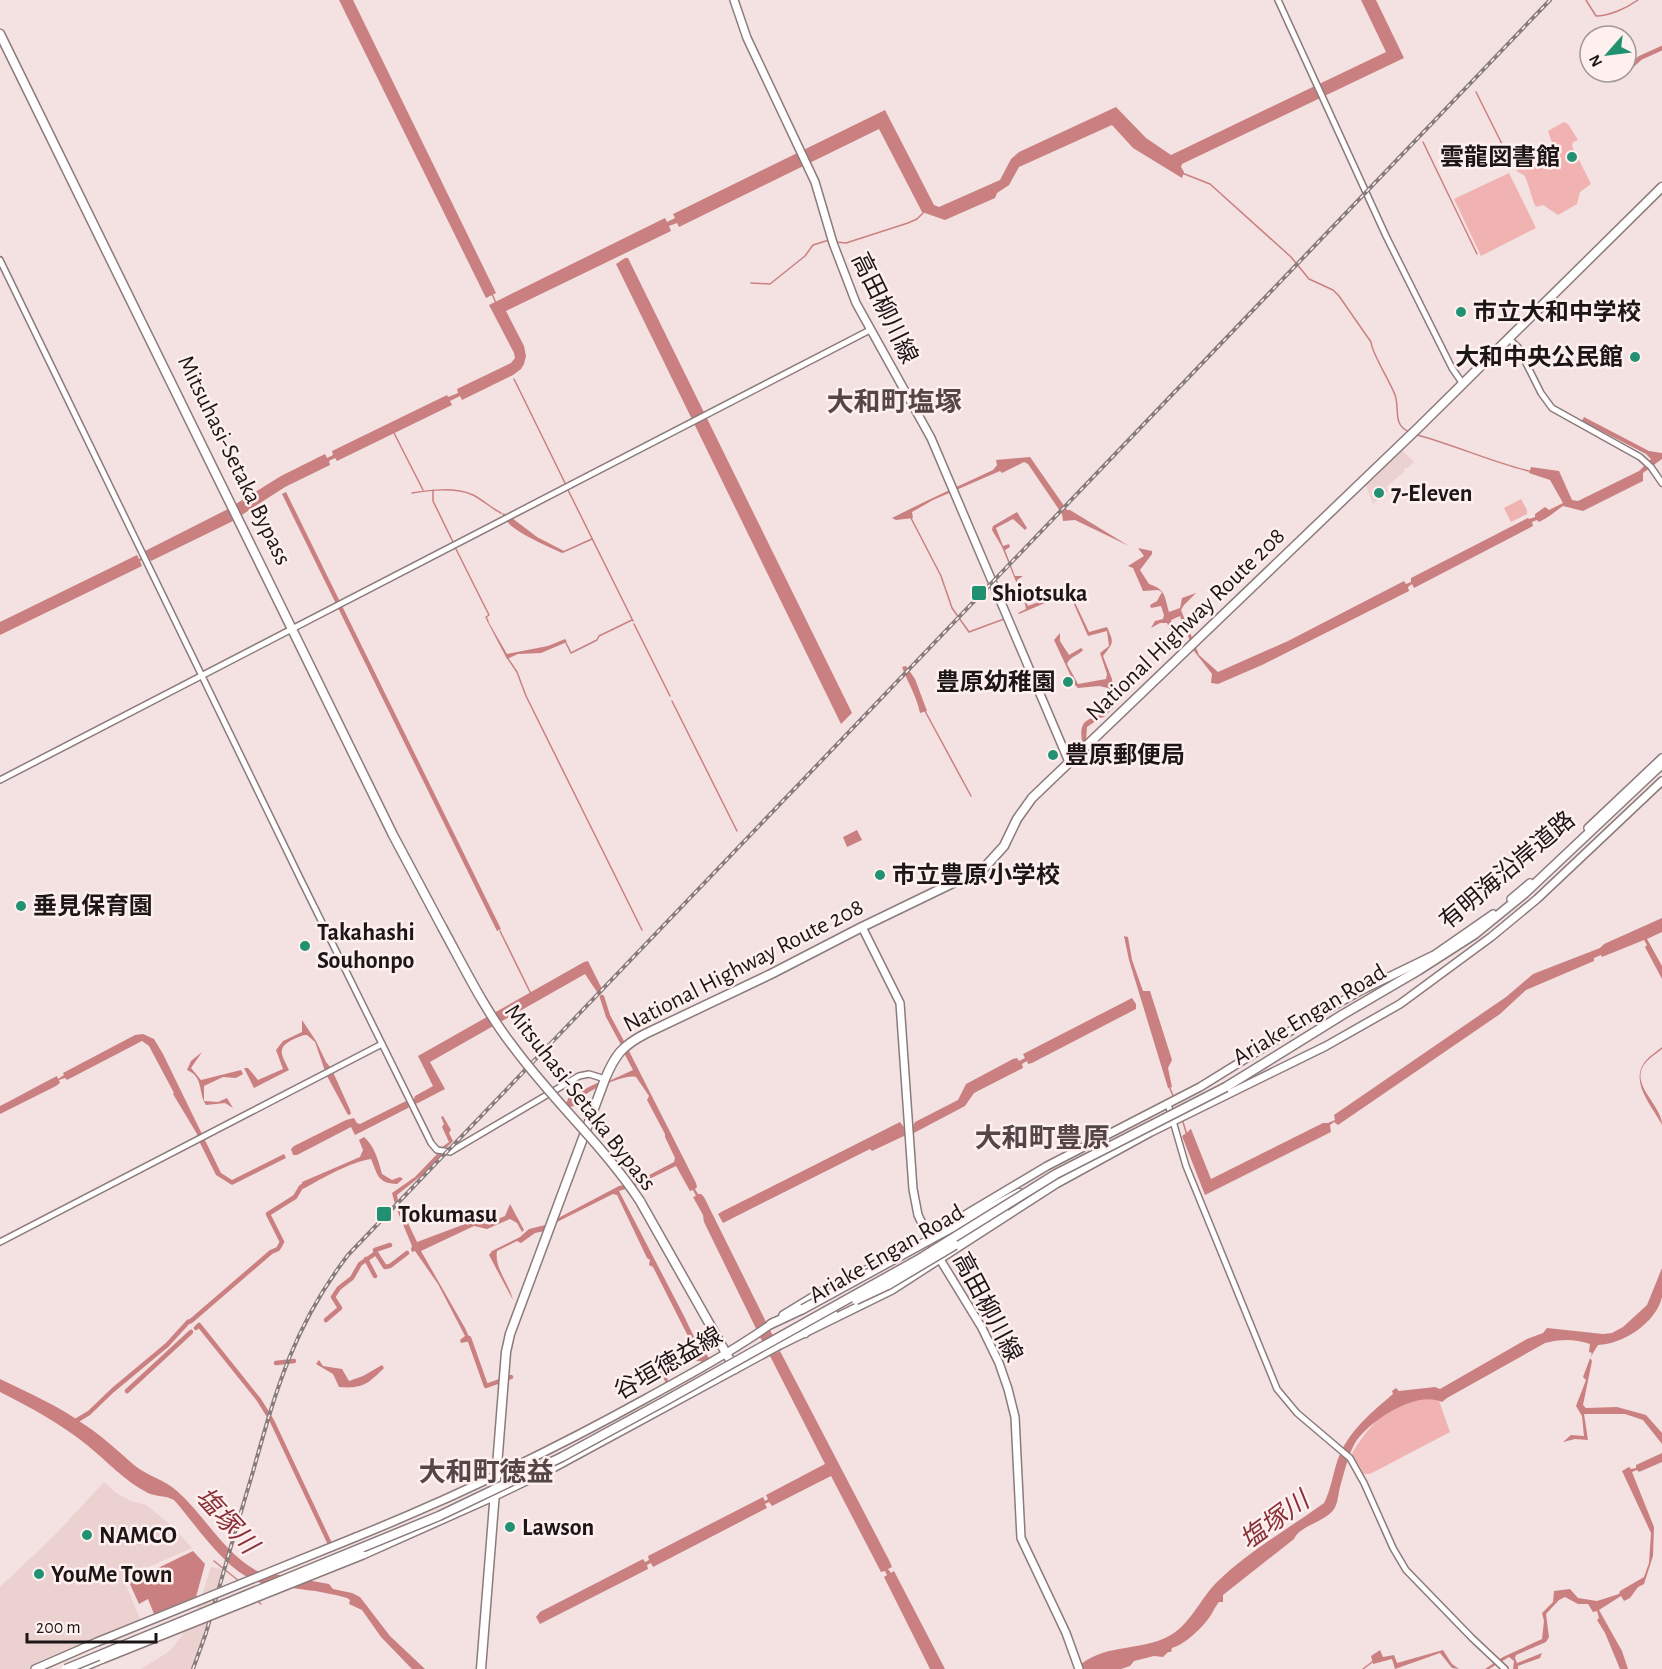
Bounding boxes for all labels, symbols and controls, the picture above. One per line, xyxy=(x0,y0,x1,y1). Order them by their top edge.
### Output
north arrow xyxy=(1578,24,1638,84)
text: N xyxy=(1586,52,1605,69)
place label: 雲龍図書館 xyxy=(1440,144,1560,170)
marker: 雲龍図書館 xyxy=(1565,150,1579,164)
street label: 高田柳川線 xyxy=(847,248,923,368)
place label: 市立大和中学校 xyxy=(1473,299,1641,325)
marker: 市立大和中学校 xyxy=(1454,305,1468,319)
place label: 大和中央公民館 xyxy=(1455,344,1623,370)
marker: 大和中央公民館 xyxy=(1628,350,1642,364)
street label: Mitsuhasi-Setaka Bypass xyxy=(173,352,295,569)
district label: 大和町塩塚 xyxy=(827,388,962,416)
place label: 7-Eleven xyxy=(1391,482,1472,506)
marker: 7-Eleven xyxy=(1372,486,1386,500)
street label: National Highway Route 208 xyxy=(1082,524,1290,726)
place label: Shiotsuka xyxy=(992,582,1088,606)
marker: Shiotsuka xyxy=(970,584,988,602)
place label: 豊原幼稚園 xyxy=(936,669,1056,695)
marker: 豊原幼稚園 xyxy=(1061,675,1075,689)
place label: 豊原郵便局 xyxy=(1065,742,1185,768)
marker: 豊原郵便局 xyxy=(1046,748,1060,762)
street label: 有明海沿岸道路 xyxy=(1434,806,1580,934)
place label: 市立豊原小学校 xyxy=(892,862,1060,888)
marker: 市立豊原小学校 xyxy=(873,868,887,882)
place label: 垂見保育園 xyxy=(33,893,153,919)
street label: National Highway Route 208 xyxy=(620,895,867,1037)
marker: 垂見保育園 xyxy=(14,899,28,913)
place label: Takahashi Souhonpo xyxy=(317,921,415,973)
marker: Takahashi Souhonpo xyxy=(298,939,312,953)
street label: Ariake Engan Road xyxy=(1229,960,1390,1070)
street label: Mitsuhasi-Setaka Bypass xyxy=(500,1000,660,1195)
district label: 大和町豊原 xyxy=(975,1124,1110,1152)
street label: Ariake Engan Road xyxy=(805,1200,968,1308)
place label: Tokumasu xyxy=(398,1203,498,1227)
marker: Tokumasu xyxy=(375,1205,393,1223)
street label: 高田柳川線 xyxy=(948,1248,1028,1366)
street label: 谷垣徳益線 xyxy=(610,1322,726,1404)
district label: 大和町徳益 xyxy=(419,1458,554,1486)
water label: 塩塚川 xyxy=(190,1482,265,1561)
water label: 塩塚川 xyxy=(1235,1485,1316,1554)
place label: Lawson xyxy=(522,1516,594,1540)
marker: Lawson xyxy=(503,1520,517,1534)
place label: NAMCO xyxy=(99,1524,177,1548)
marker: NAMCO xyxy=(80,1528,94,1542)
place label: YouMe Town xyxy=(51,1563,172,1587)
marker: YouMe Town xyxy=(32,1567,46,1581)
scale bar xyxy=(27,1606,156,1644)
text: 200 m xyxy=(36,1619,81,1637)

